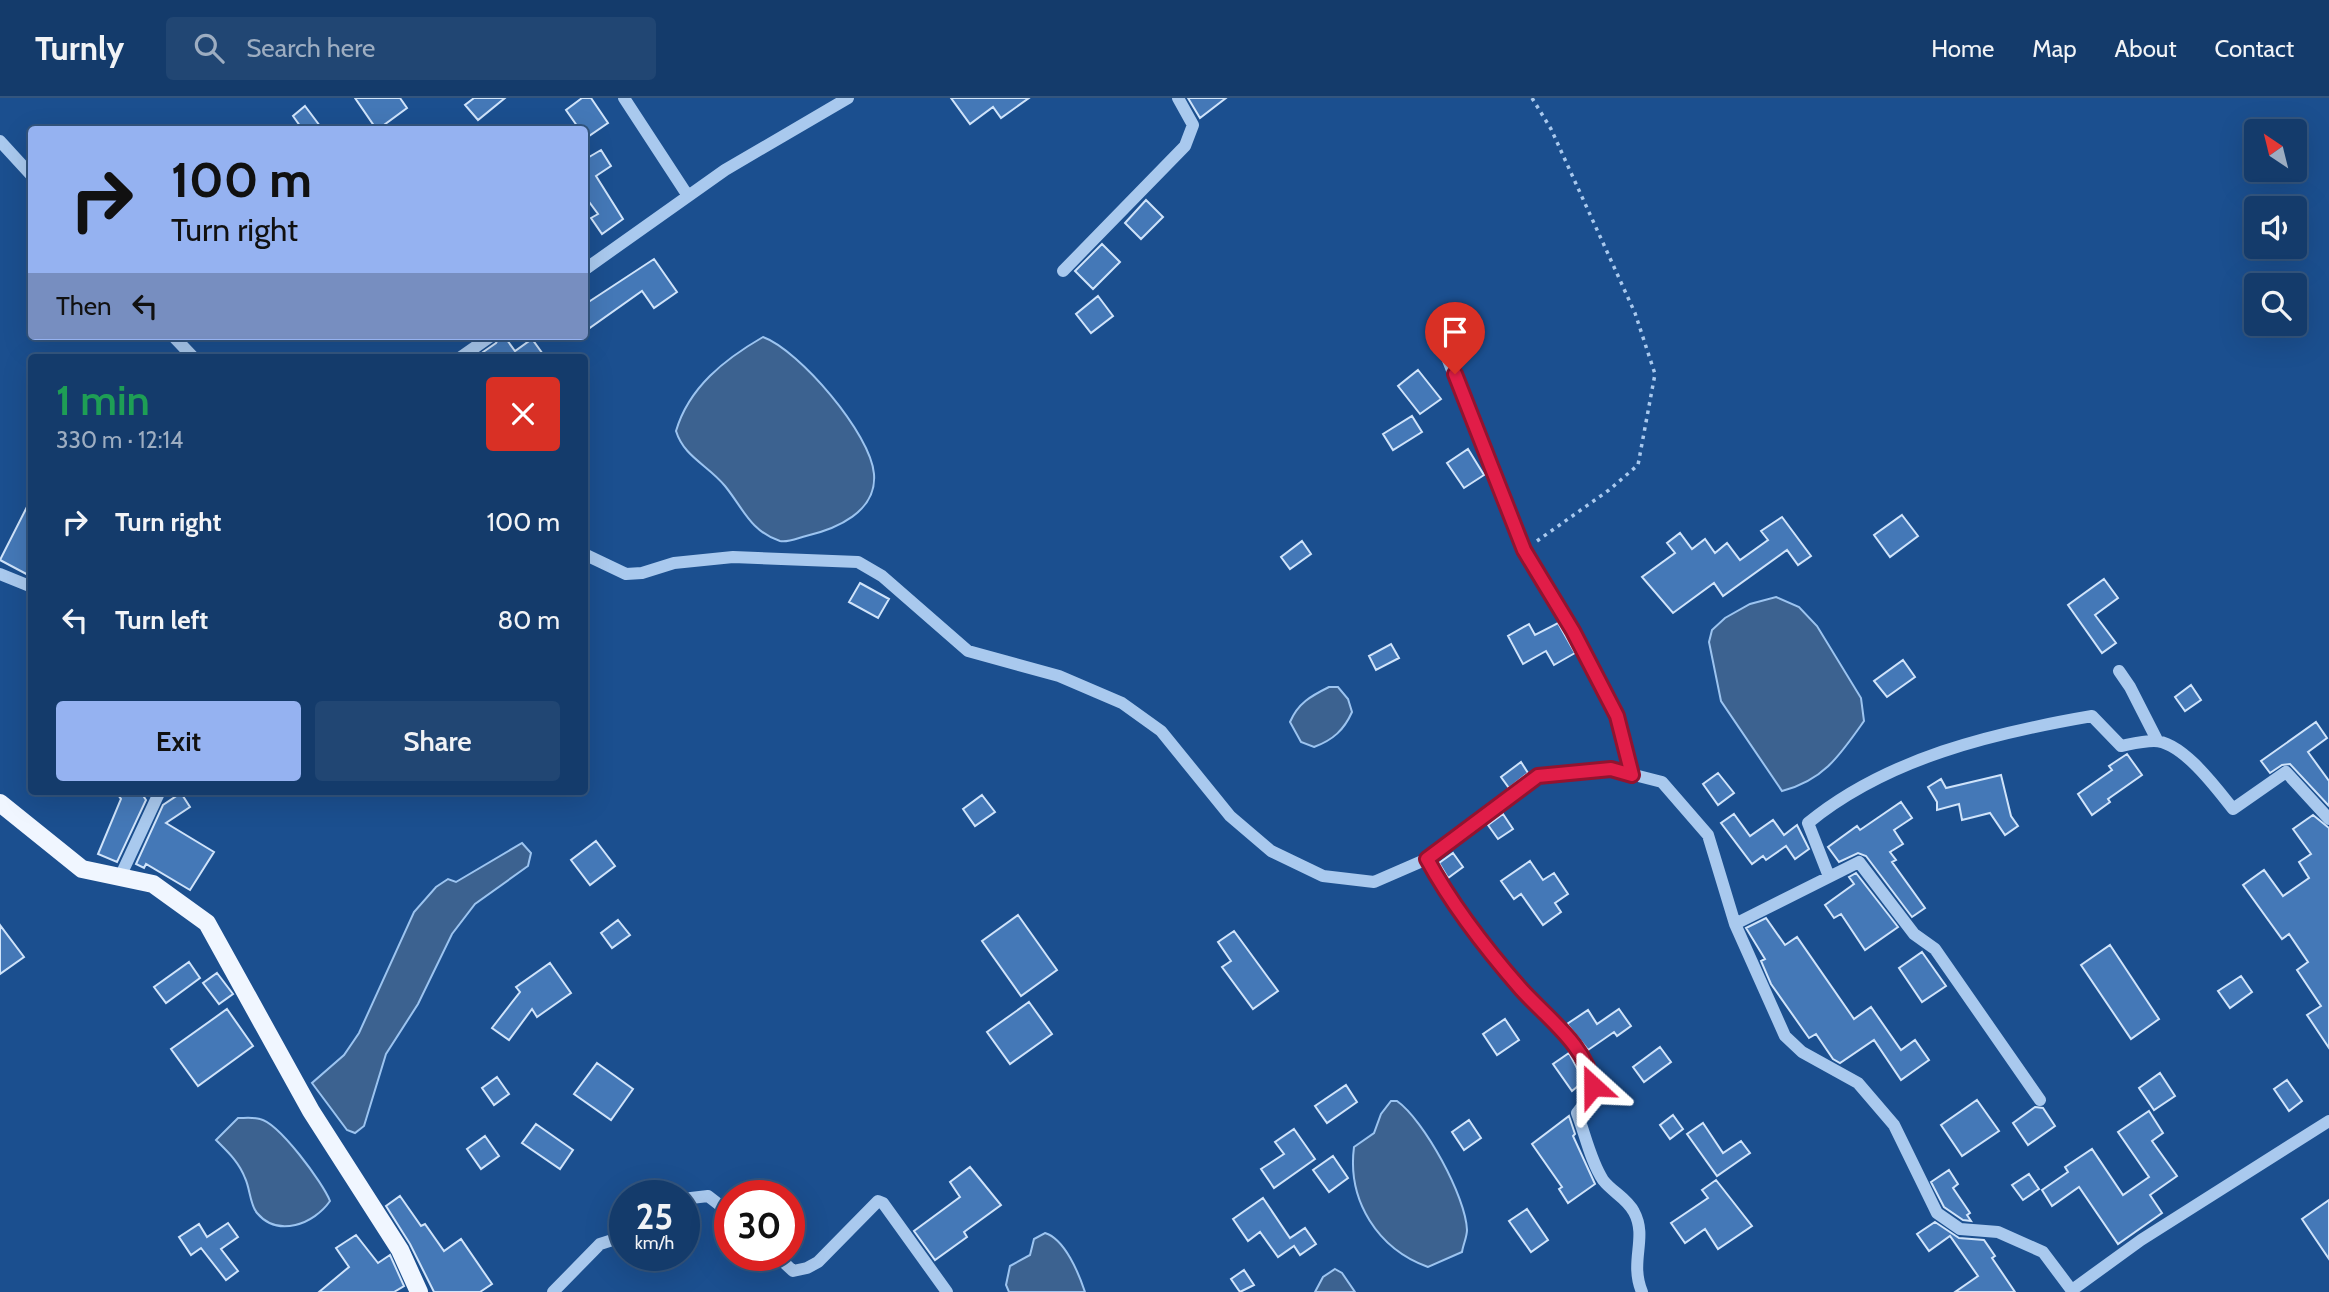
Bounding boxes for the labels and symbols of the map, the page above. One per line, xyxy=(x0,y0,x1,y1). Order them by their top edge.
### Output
north arrow xyxy=(2244,119,2306,182)
pin xyxy=(1425,302,1485,374)
position arrow xyxy=(1556,1049,1630,1123)
speed limit sign: 30 xyxy=(714,1180,805,1271)

